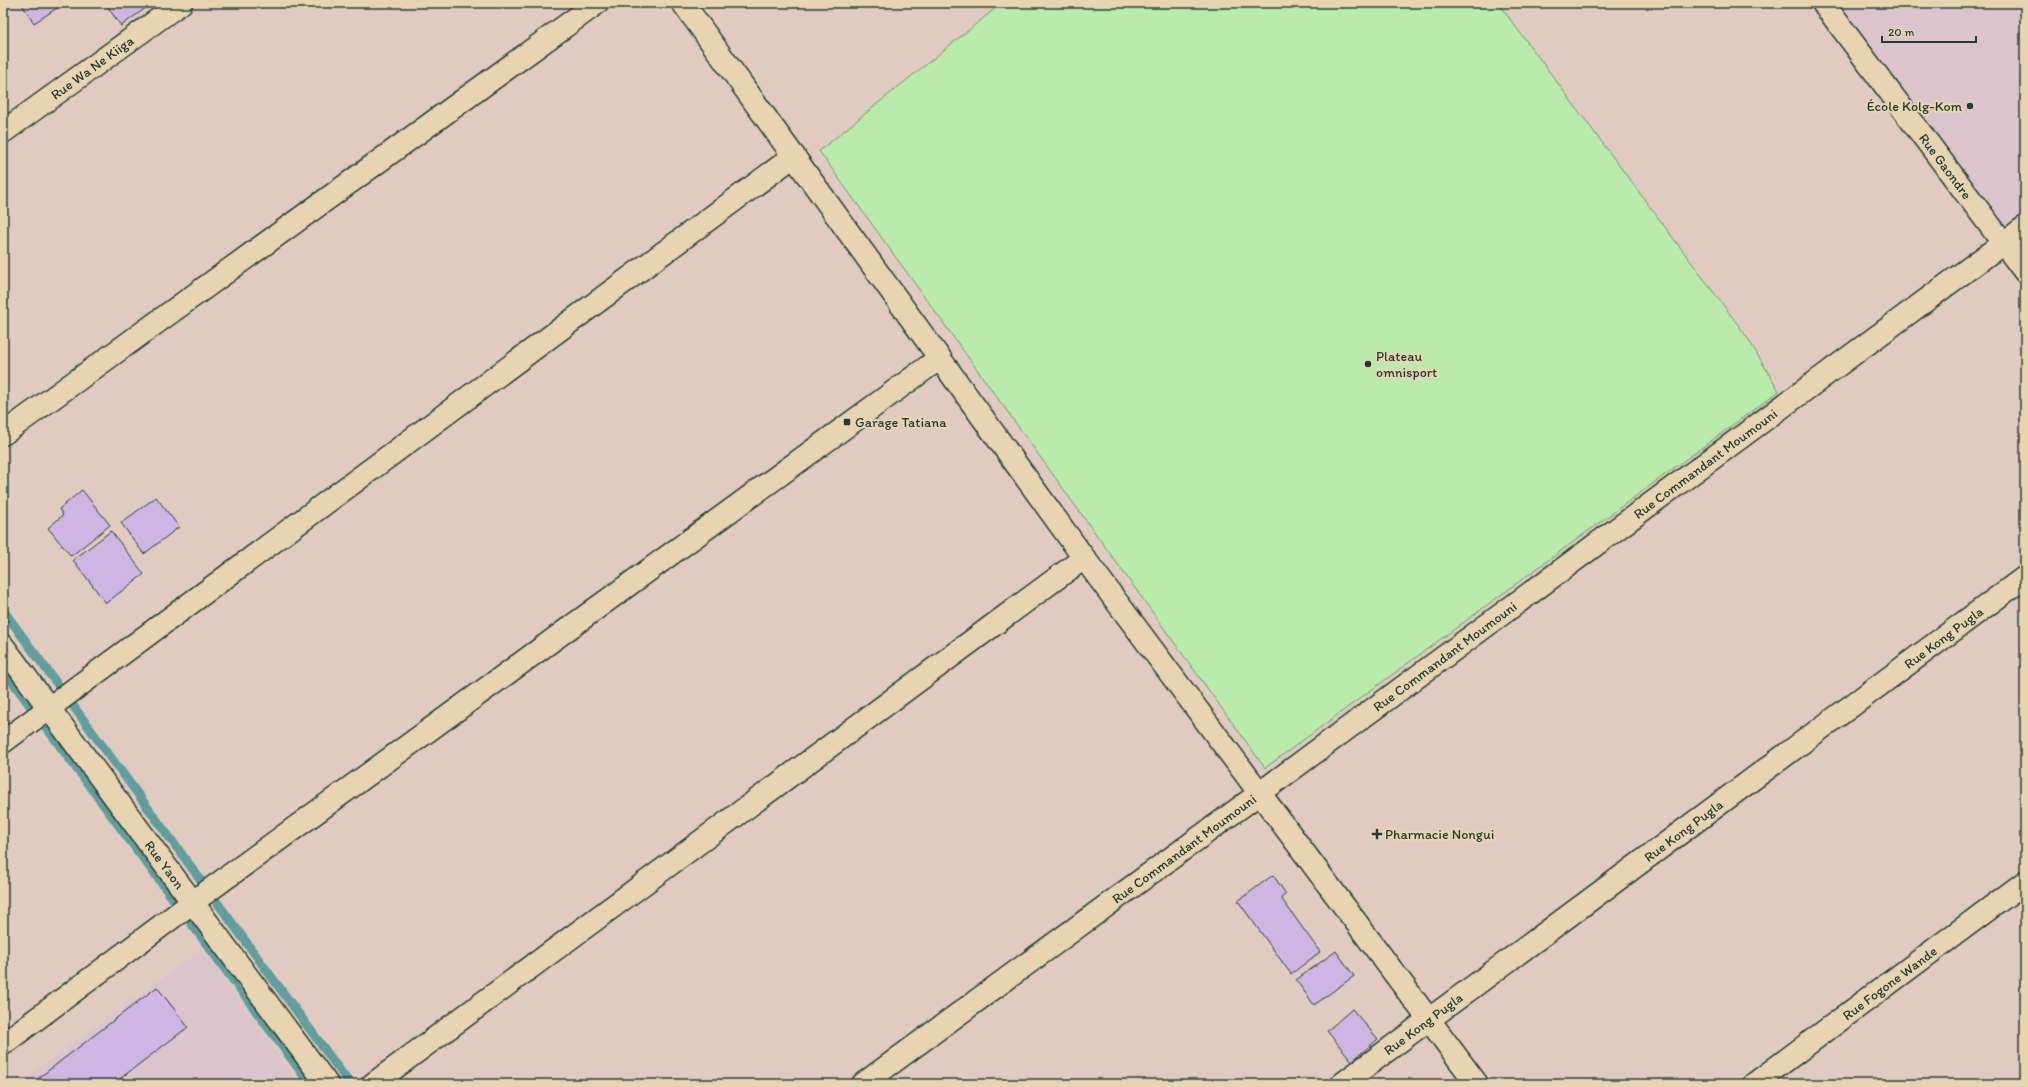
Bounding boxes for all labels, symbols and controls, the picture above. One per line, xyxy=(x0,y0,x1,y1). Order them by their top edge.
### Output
scale bar xyxy=(1882,18,1976,44)
text: 20 m xyxy=(1888,25,1915,39)
street label: Rue Wa Ne Kiiga xyxy=(48,32,138,104)
place label: École Kolg-Kom xyxy=(1867,98,1963,115)
marker: École Kolg-Kom xyxy=(1965,101,1975,111)
street label: Rue Gaondre xyxy=(1915,130,1975,203)
place label: Plateau omnisport xyxy=(1376,348,1437,381)
marker: Plateau omnisport xyxy=(1363,359,1373,369)
street label: Rue Commandant Moumouni xyxy=(1630,405,1781,523)
place label: Garage Tatiana xyxy=(855,414,947,431)
marker: Garage Tatiana xyxy=(842,417,852,427)
street label: Rue Commandant Moumouni xyxy=(1370,598,1520,716)
street label: Rue Kong Pugla xyxy=(1901,603,1987,673)
street label: Rue Commandant Moumouni xyxy=(1109,791,1260,908)
street label: Rue Kong Pugla xyxy=(1641,796,1726,866)
place label: Pharmacie Nongui xyxy=(1385,826,1494,843)
marker: Pharmacie Nongui xyxy=(1372,829,1382,839)
street label: Rue Yaon xyxy=(141,837,188,893)
street label: Rue Fogone Wande xyxy=(1839,942,1941,1024)
street label: Rue Kong Pugla xyxy=(1381,989,1466,1059)

